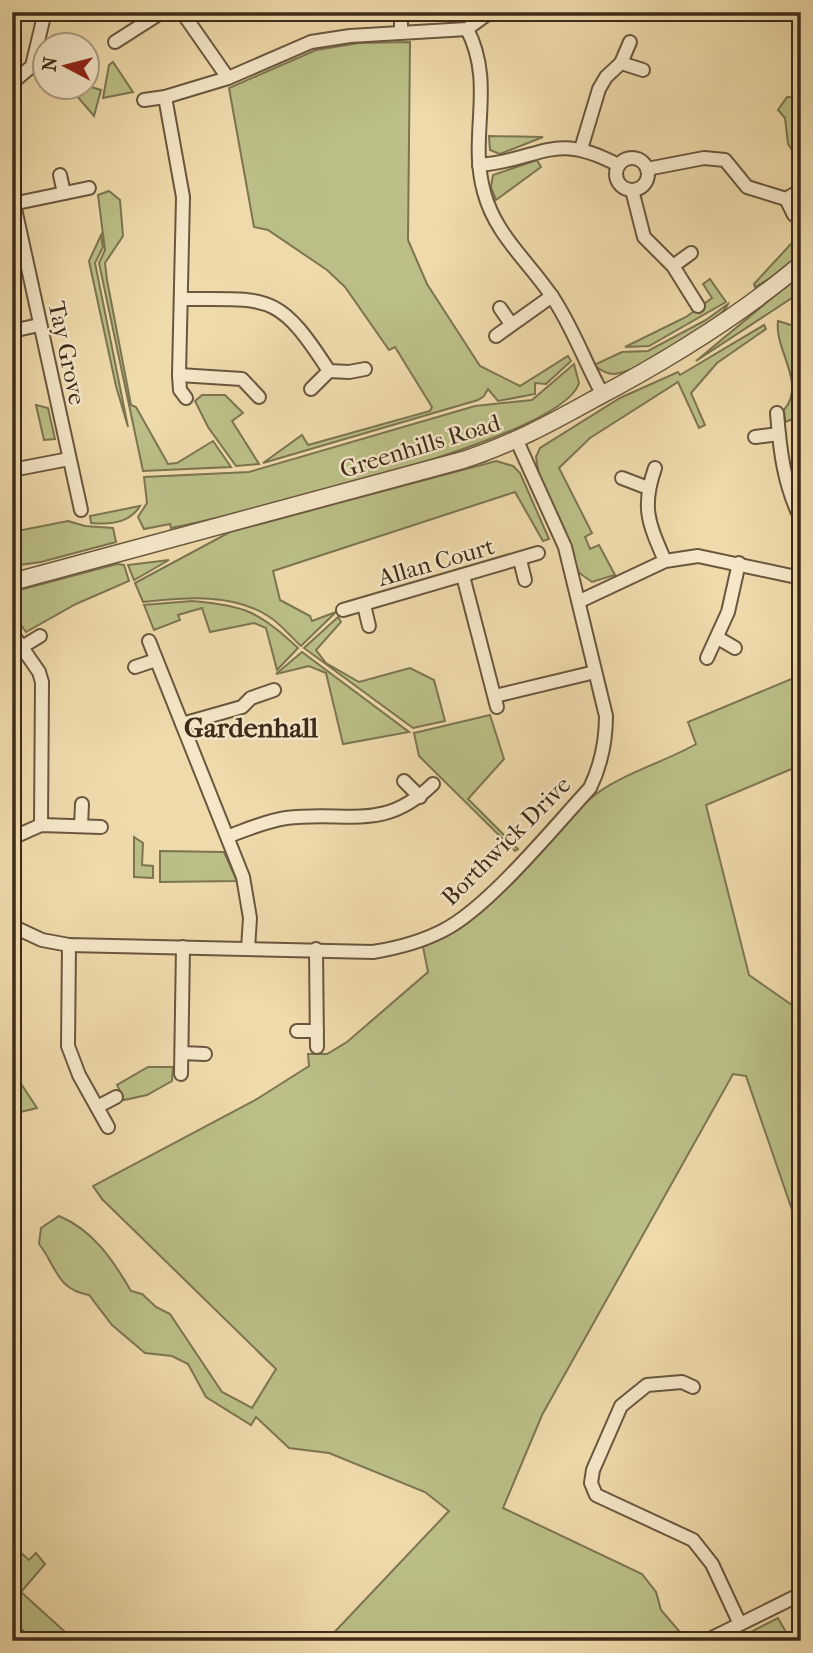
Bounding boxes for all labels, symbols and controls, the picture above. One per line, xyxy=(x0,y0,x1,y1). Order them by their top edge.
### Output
north arrow xyxy=(32,32,102,102)
text: N xyxy=(38,55,62,73)
street label: Tay Grove xyxy=(42,299,92,407)
street label: Greenhills Road xyxy=(337,408,504,484)
street label: Allan Court xyxy=(374,532,498,592)
district label: Gardenhall xyxy=(184,711,318,744)
street label: Borthwick Drive xyxy=(436,771,576,911)

